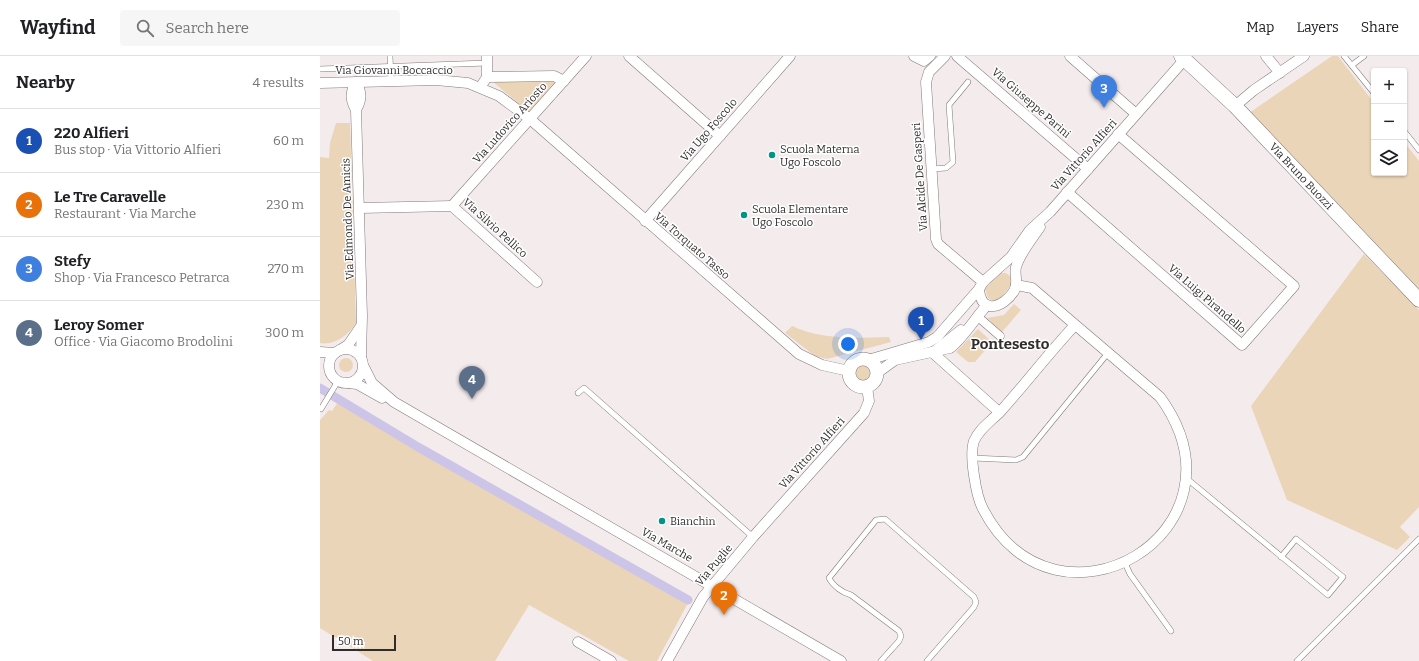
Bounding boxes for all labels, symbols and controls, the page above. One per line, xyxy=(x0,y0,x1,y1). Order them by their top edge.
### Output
search box xyxy=(120,10,400,46)
text: Wayfind xyxy=(20,16,96,39)
icon: search xyxy=(134,17,156,39)
text: Search here xyxy=(166,19,249,37)
text: Map xyxy=(1246,19,1274,36)
text: Layers xyxy=(1296,19,1339,36)
text: Share xyxy=(1361,19,1399,36)
street label: Via Giovanni Boccaccio xyxy=(335,64,453,77)
street label: Via Giuseppe Parini xyxy=(989,65,1073,141)
map controls xyxy=(1371,68,1407,176)
button: + xyxy=(1371,68,1407,104)
text: Nearby xyxy=(16,72,75,93)
text: 4 results xyxy=(252,75,304,90)
pin: 3 xyxy=(1091,75,1117,108)
street label: Via Ludovico Ariosto xyxy=(470,80,550,166)
street label: Via Ugo Foscolo xyxy=(678,96,740,164)
button: − xyxy=(1371,104,1407,140)
street label: Via Vittorio Alfieri xyxy=(1049,116,1120,193)
street label: Via Alcide De Gasperi xyxy=(910,122,930,232)
text: 220 Alfieri xyxy=(54,124,129,142)
text: 1 xyxy=(26,133,32,148)
text: 60 m xyxy=(273,133,304,148)
street label: Via Bruno Buozzi xyxy=(1267,140,1336,212)
button: layers xyxy=(1371,140,1407,176)
text: Bus stop · Via Vittorio Alfieri xyxy=(54,142,221,157)
place label: Scuola Materna Ugo Foscolo xyxy=(780,143,859,169)
marker: Scuola Materna Ugo Foscolo xyxy=(767,150,777,160)
street label: Via Edmondo De Amicis xyxy=(339,158,357,280)
text: Le Tre Caravelle xyxy=(54,188,166,206)
street label: Via Silvio Pellico xyxy=(460,196,530,260)
text: 2 xyxy=(25,197,33,212)
text: 230 m xyxy=(266,197,304,212)
place label: Scuola Elementare Ugo Foscolo xyxy=(752,203,848,229)
text: Restaurant · Via Marche xyxy=(54,206,196,221)
street label: Via Torquato Tasso xyxy=(652,210,732,282)
marker: Scuola Elementare Ugo Foscolo xyxy=(739,210,749,220)
text: Stefy xyxy=(54,252,91,270)
text: 3 xyxy=(25,261,33,276)
text: 270 m xyxy=(267,261,304,276)
street label: Via Luigi Pirandello xyxy=(1166,262,1248,336)
text: Shop · Via Francesco Petrarca xyxy=(54,270,230,285)
pin: 1 xyxy=(908,307,934,340)
text: Leroy Somer xyxy=(54,316,144,334)
text: 4 xyxy=(25,325,33,340)
text: 300 m xyxy=(265,325,304,340)
text: Office · Via Giacomo Brodolini xyxy=(54,334,233,349)
your location xyxy=(838,334,858,354)
district label: Pontesesto xyxy=(971,335,1050,353)
pin: 4 xyxy=(459,366,485,399)
street label: Via Vittorio Alfieri xyxy=(777,414,848,491)
place label: Bianchin xyxy=(670,515,716,528)
marker: Bianchin xyxy=(657,516,667,526)
street label: Via Marche xyxy=(639,525,695,565)
street label: Via Puglie xyxy=(693,542,735,588)
pin: 2 xyxy=(711,582,737,615)
scale bar xyxy=(332,633,396,652)
text: 50 m xyxy=(338,635,364,648)

